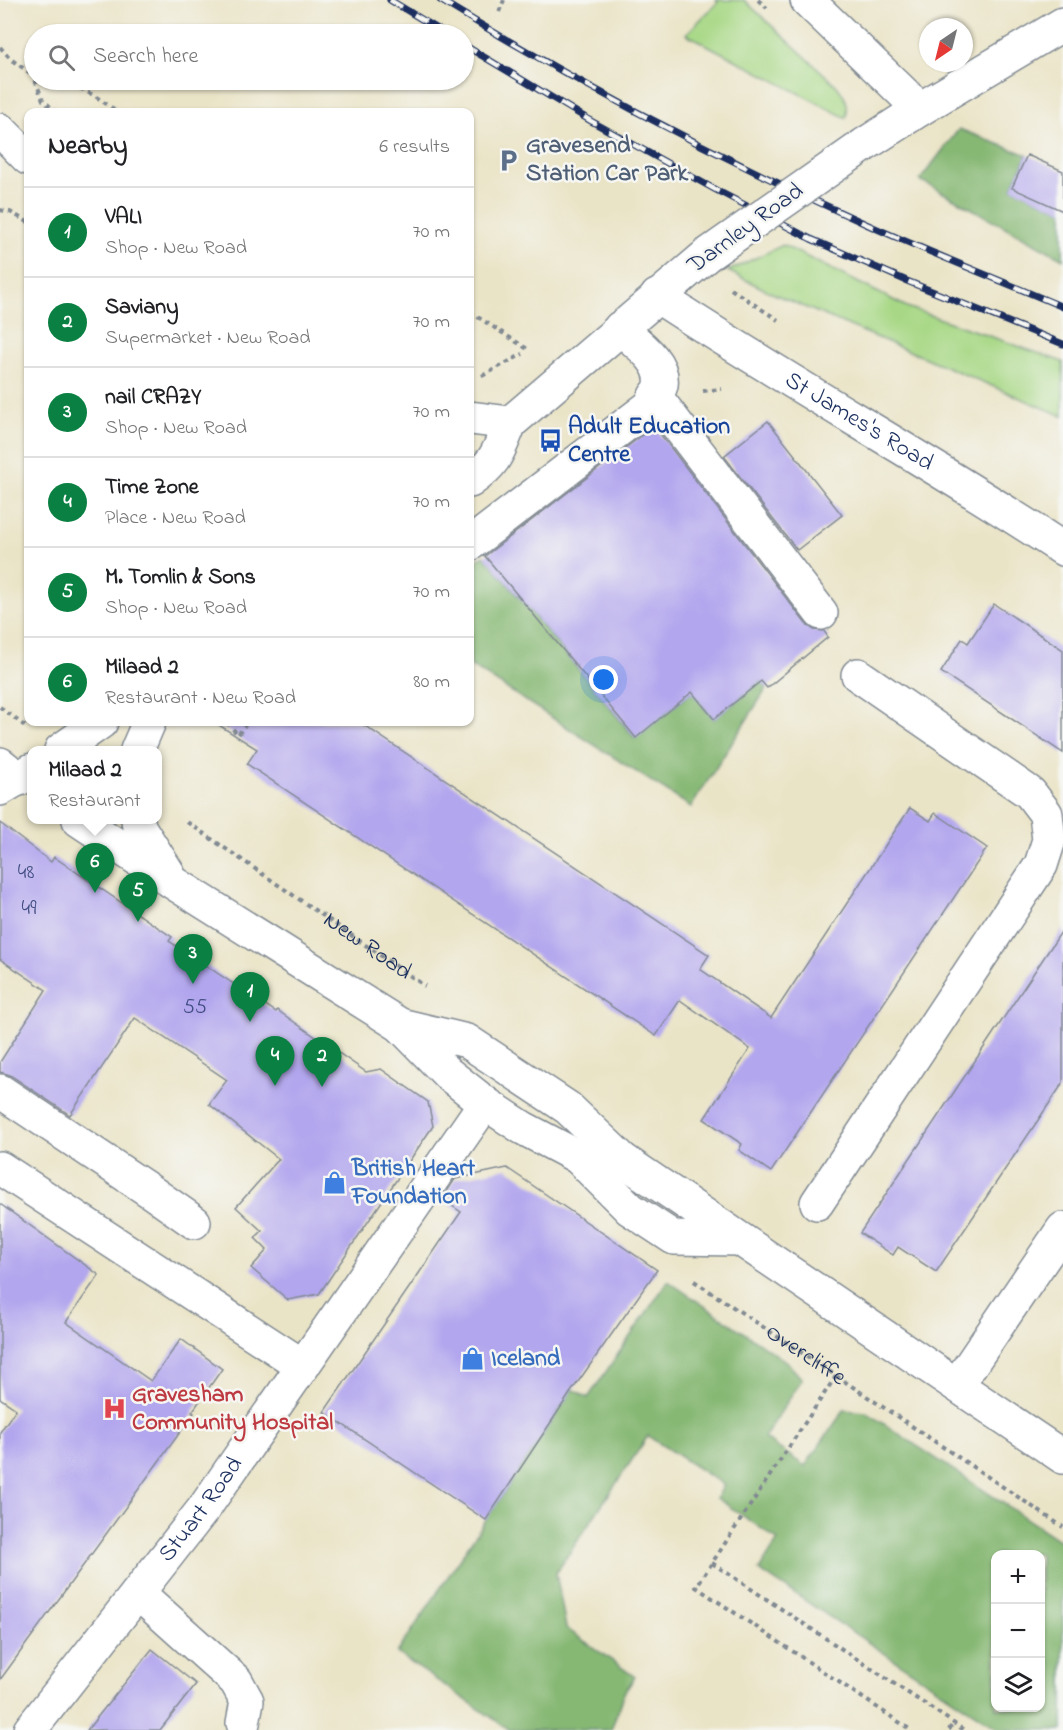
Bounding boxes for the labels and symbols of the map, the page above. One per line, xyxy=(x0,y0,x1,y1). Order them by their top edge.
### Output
north arrow xyxy=(919,18,973,72)
place label: Gravesend Station Car Park xyxy=(526,129,689,192)
parking icon: Gravesend Station Car Park xyxy=(495,147,521,173)
street label: Darnley Road xyxy=(680,175,812,285)
street label: St James's Road xyxy=(778,363,941,481)
place label: Adult Education Centre xyxy=(568,410,730,473)
bus stop icon: Adult Education Centre xyxy=(537,428,563,454)
your location xyxy=(589,665,618,694)
pin: 6 xyxy=(76,844,115,893)
house number: 48 xyxy=(18,858,34,888)
pin: 5 xyxy=(118,872,158,922)
house number: 49 xyxy=(22,894,37,924)
street label: New Road xyxy=(316,903,419,990)
pin: 3 xyxy=(174,934,212,984)
pin: 1 xyxy=(230,972,270,1022)
house number: 55 xyxy=(183,993,207,1023)
pin: 4 xyxy=(256,1036,294,1086)
pin: 2 xyxy=(302,1038,342,1087)
place label: British Heart Foundation xyxy=(351,1152,476,1215)
shop icon: British Heart Foundation xyxy=(321,1170,347,1196)
street label: Overcliffe xyxy=(758,1316,853,1395)
place label: Iceland xyxy=(491,1342,561,1377)
shop icon: Iceland xyxy=(460,1346,486,1372)
place label: Gravesham Community Hospital xyxy=(132,1378,333,1442)
hospital icon: Gravesham Community Hospital xyxy=(101,1396,127,1422)
street label: Stuart Road xyxy=(150,1449,252,1570)

